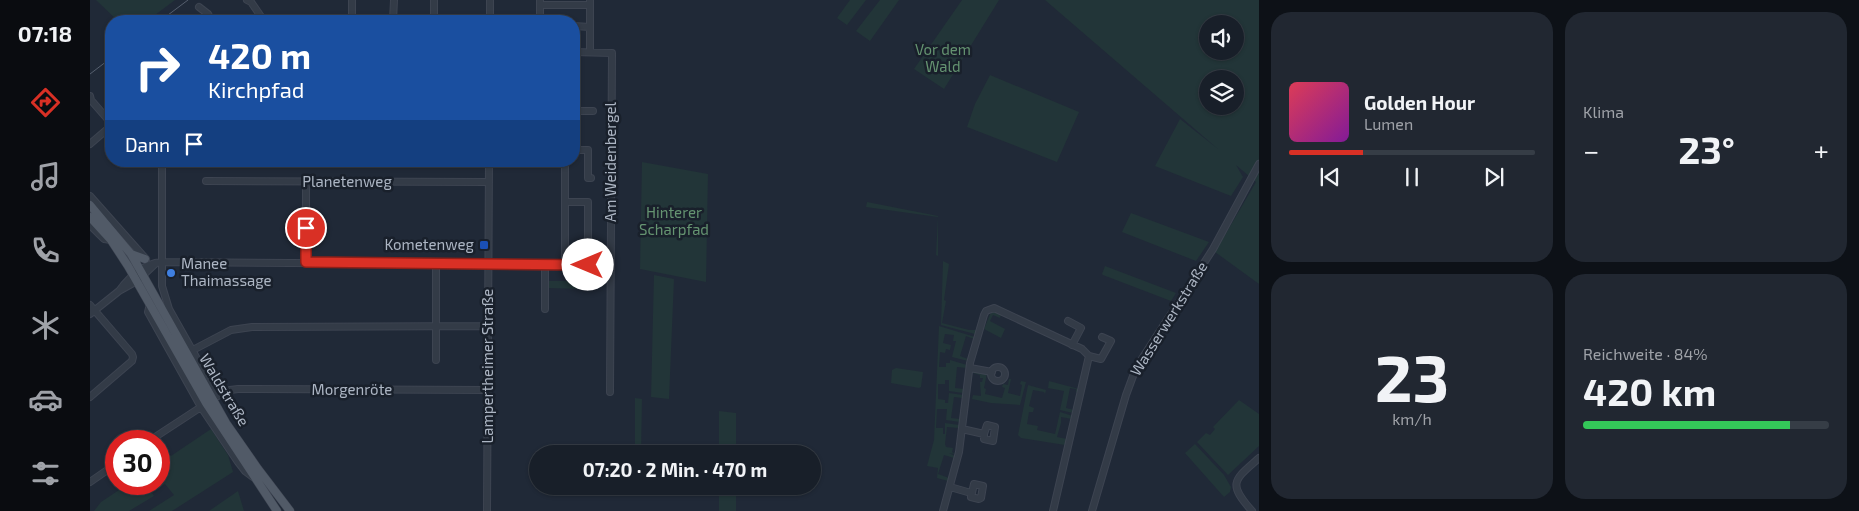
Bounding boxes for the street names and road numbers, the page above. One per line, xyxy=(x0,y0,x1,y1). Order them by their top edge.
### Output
street label: Am Weidenbergel xyxy=(601,101,619,222)
street label: Planetenweg xyxy=(302,172,392,190)
street label: Wasserwerkstraße xyxy=(1126,258,1211,379)
street label: Lampertheimer Straße xyxy=(478,289,496,443)
street label: Waldstraße xyxy=(196,350,253,429)
street label: Morgenröte xyxy=(312,380,392,398)

